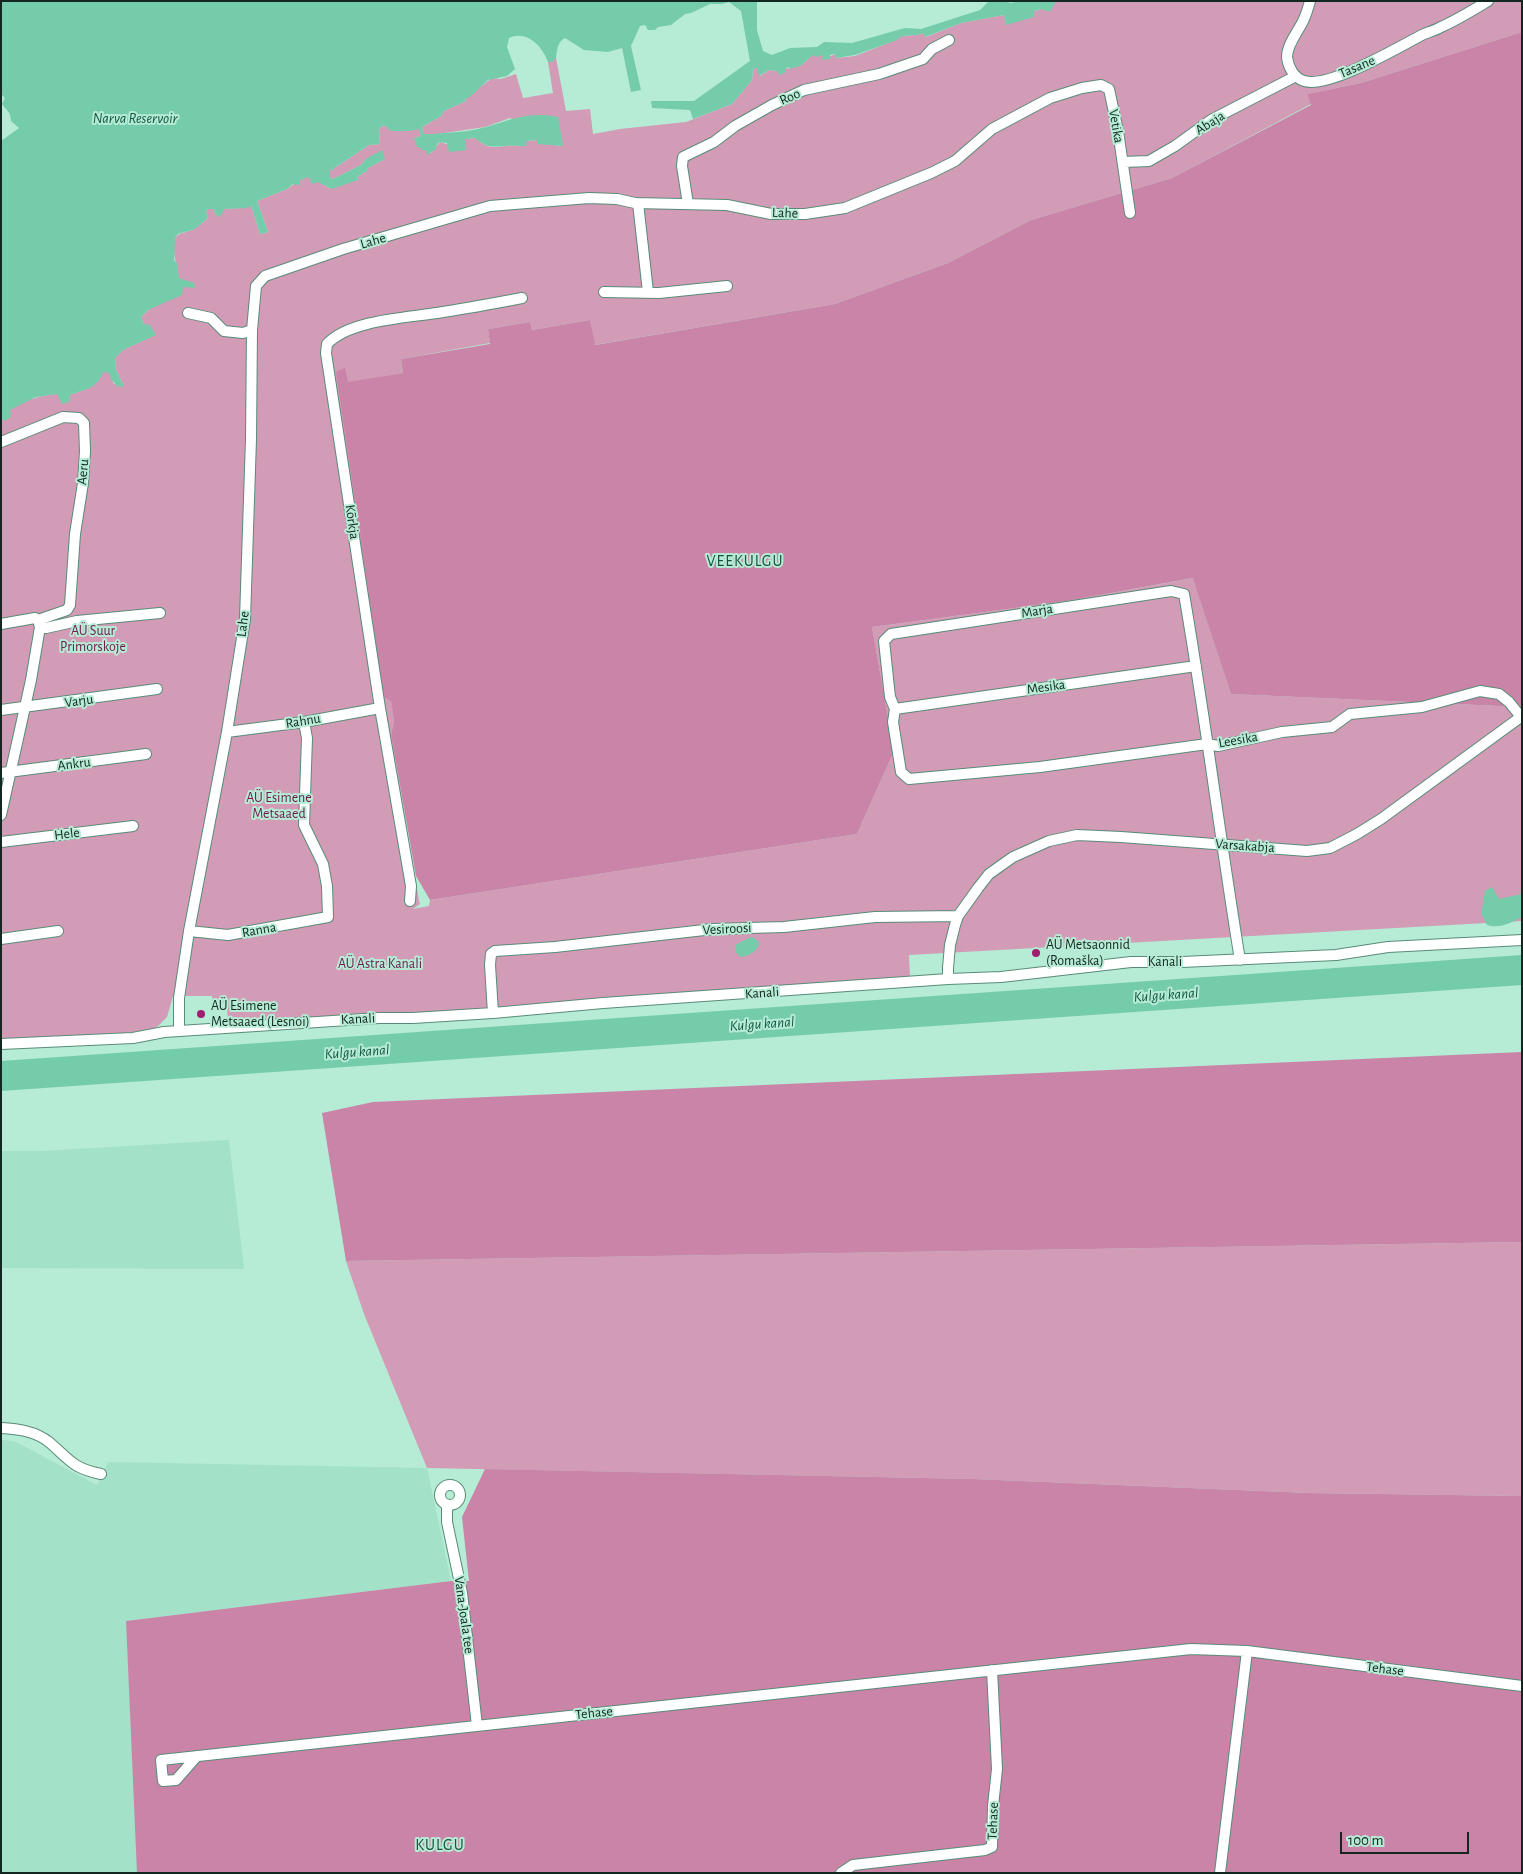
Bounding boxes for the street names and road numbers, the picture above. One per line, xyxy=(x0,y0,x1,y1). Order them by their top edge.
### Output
street label: Tasane xyxy=(1336,52,1378,82)
street label: Roo xyxy=(777,85,803,109)
street label: Abaja xyxy=(1192,107,1228,139)
street label: Vetika xyxy=(1105,108,1127,144)
street label: Lahe xyxy=(772,204,798,222)
street label: Lahe xyxy=(358,229,388,253)
street label: Aeru xyxy=(74,458,92,486)
street label: Kõrkja xyxy=(341,503,363,541)
street label: Marja xyxy=(1020,600,1054,622)
street label: Lahe xyxy=(233,610,253,638)
street label: Mesika xyxy=(1026,676,1066,698)
street label: Varju xyxy=(64,691,94,711)
street label: Rahnu xyxy=(284,710,322,732)
street label: Leesika xyxy=(1217,728,1259,752)
street label: Ankru xyxy=(56,754,92,774)
street label: Hele xyxy=(53,824,81,844)
street label: Varsakabja xyxy=(1215,836,1275,856)
street label: Ranna xyxy=(241,919,277,941)
street label: Vesiroosi xyxy=(702,919,752,939)
street label: Kanali xyxy=(1148,954,1182,970)
street label: Kanali xyxy=(744,983,780,1003)
street label: Kanali xyxy=(340,1010,376,1028)
street label: Vana-Joala tee xyxy=(450,1575,478,1655)
street label: Tehase xyxy=(1365,1658,1405,1680)
street label: Tehase xyxy=(574,1703,614,1723)
street label: Tehase xyxy=(984,1802,1002,1840)

